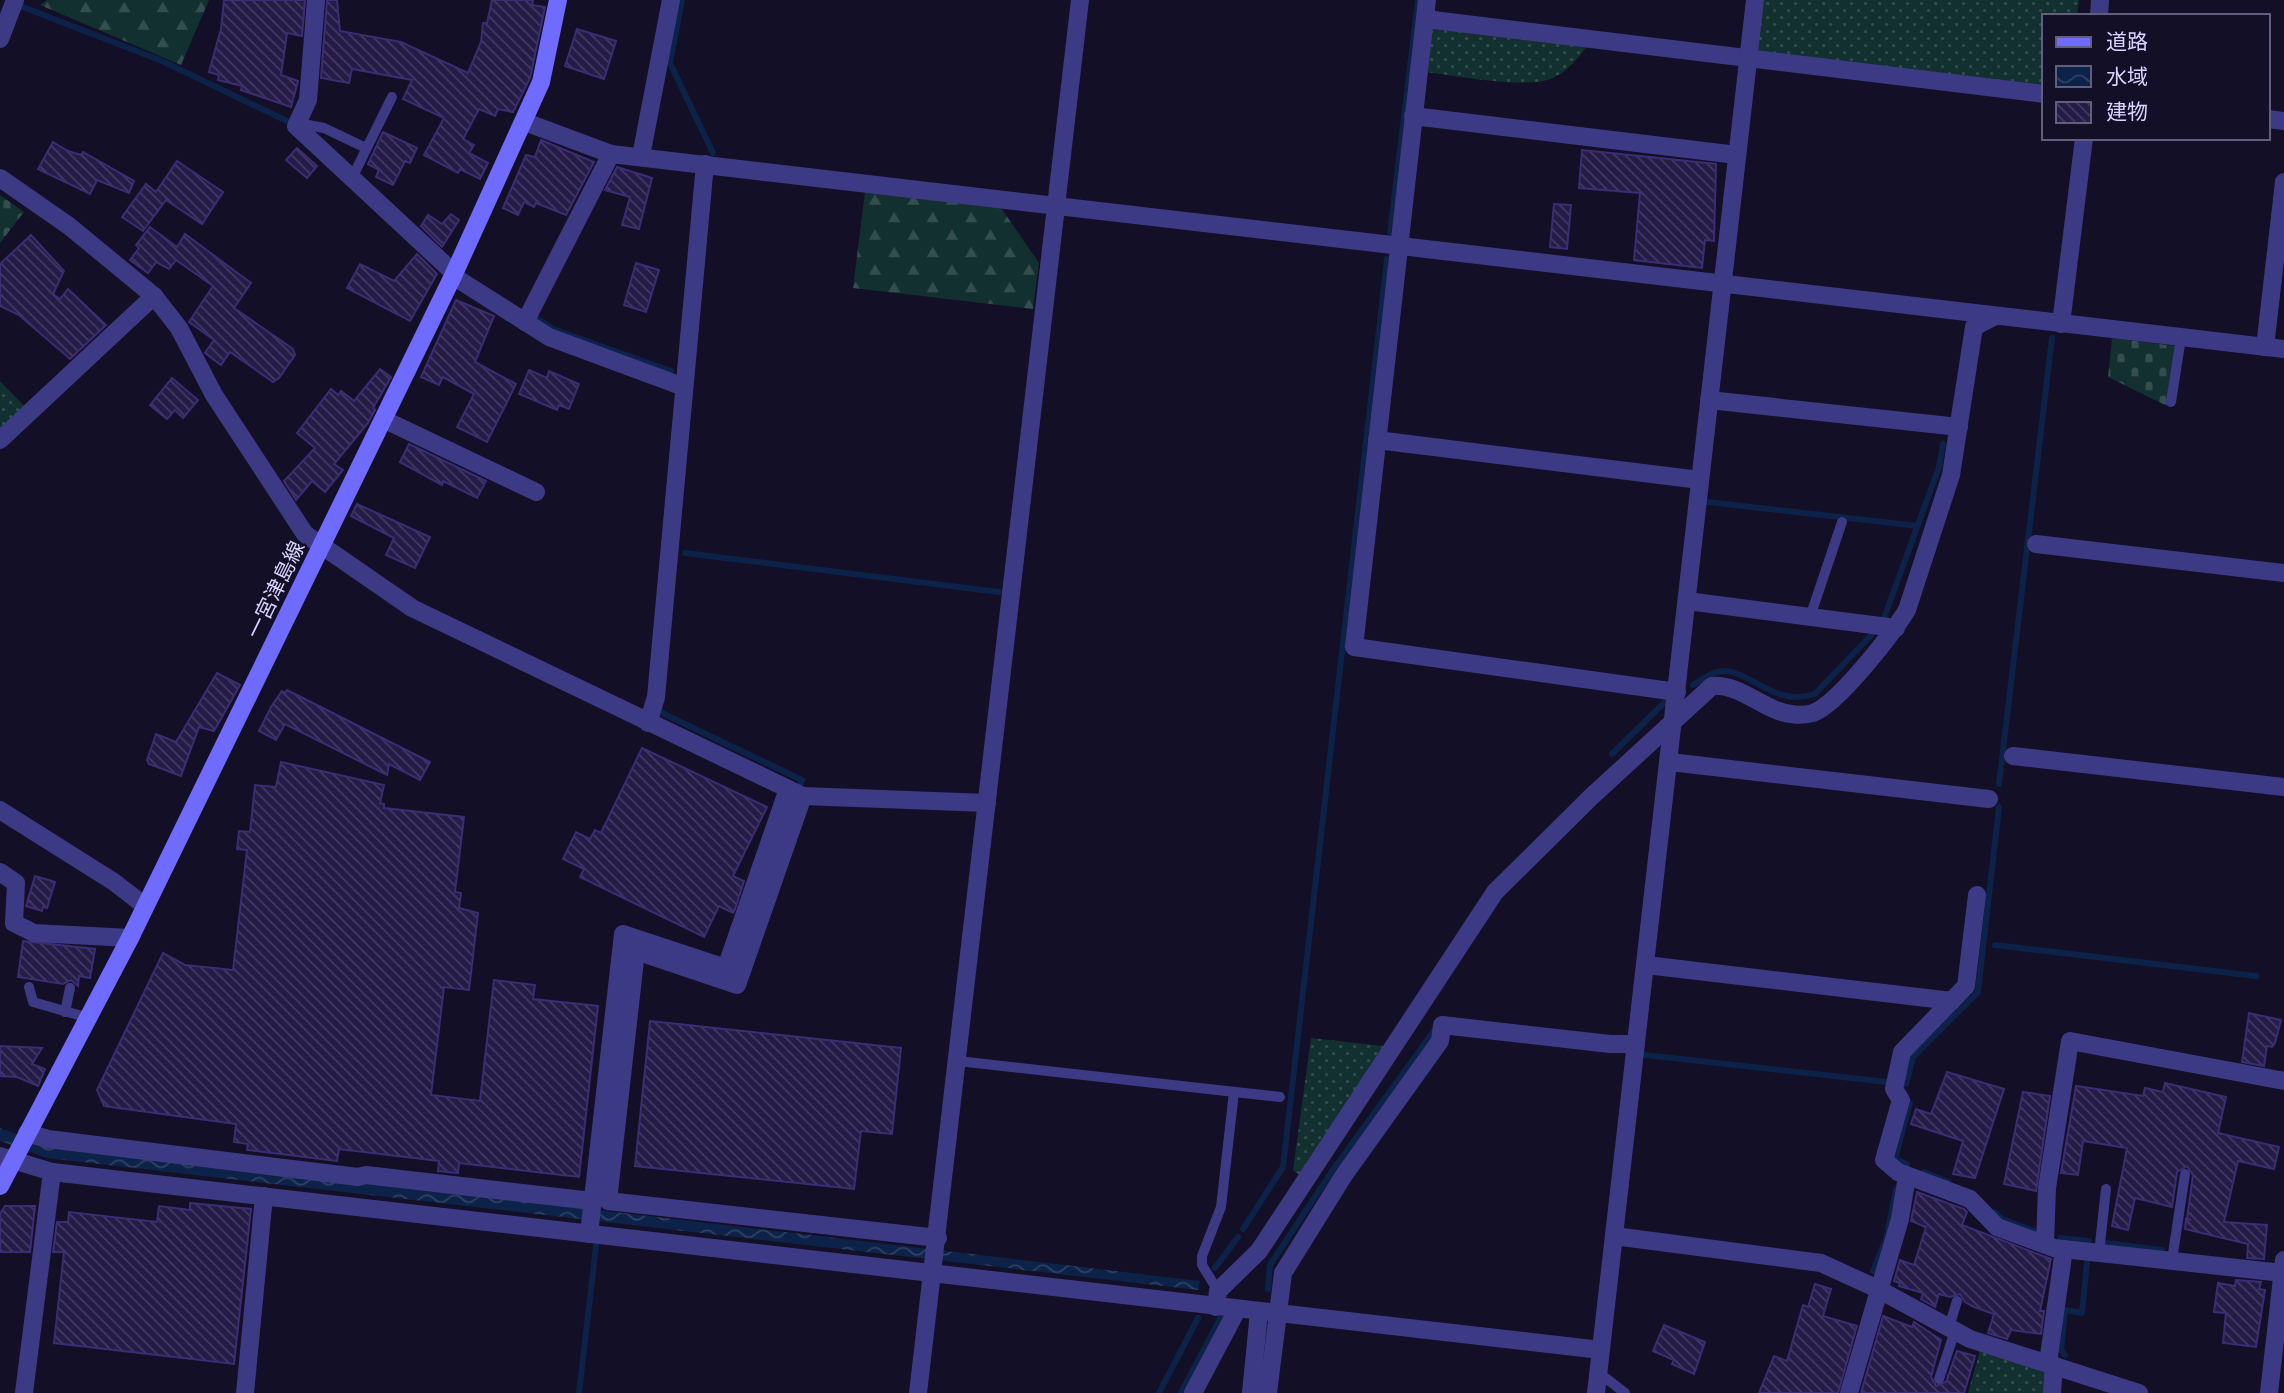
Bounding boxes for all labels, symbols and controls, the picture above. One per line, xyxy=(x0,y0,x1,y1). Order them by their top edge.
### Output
legend xyxy=(2042,14,2270,140)
text: 道路 xyxy=(2106,30,2148,55)
text: 水域 xyxy=(2106,65,2148,90)
text: 建物 xyxy=(2106,100,2148,125)
street label: 一宮津島線 xyxy=(242,537,310,643)

